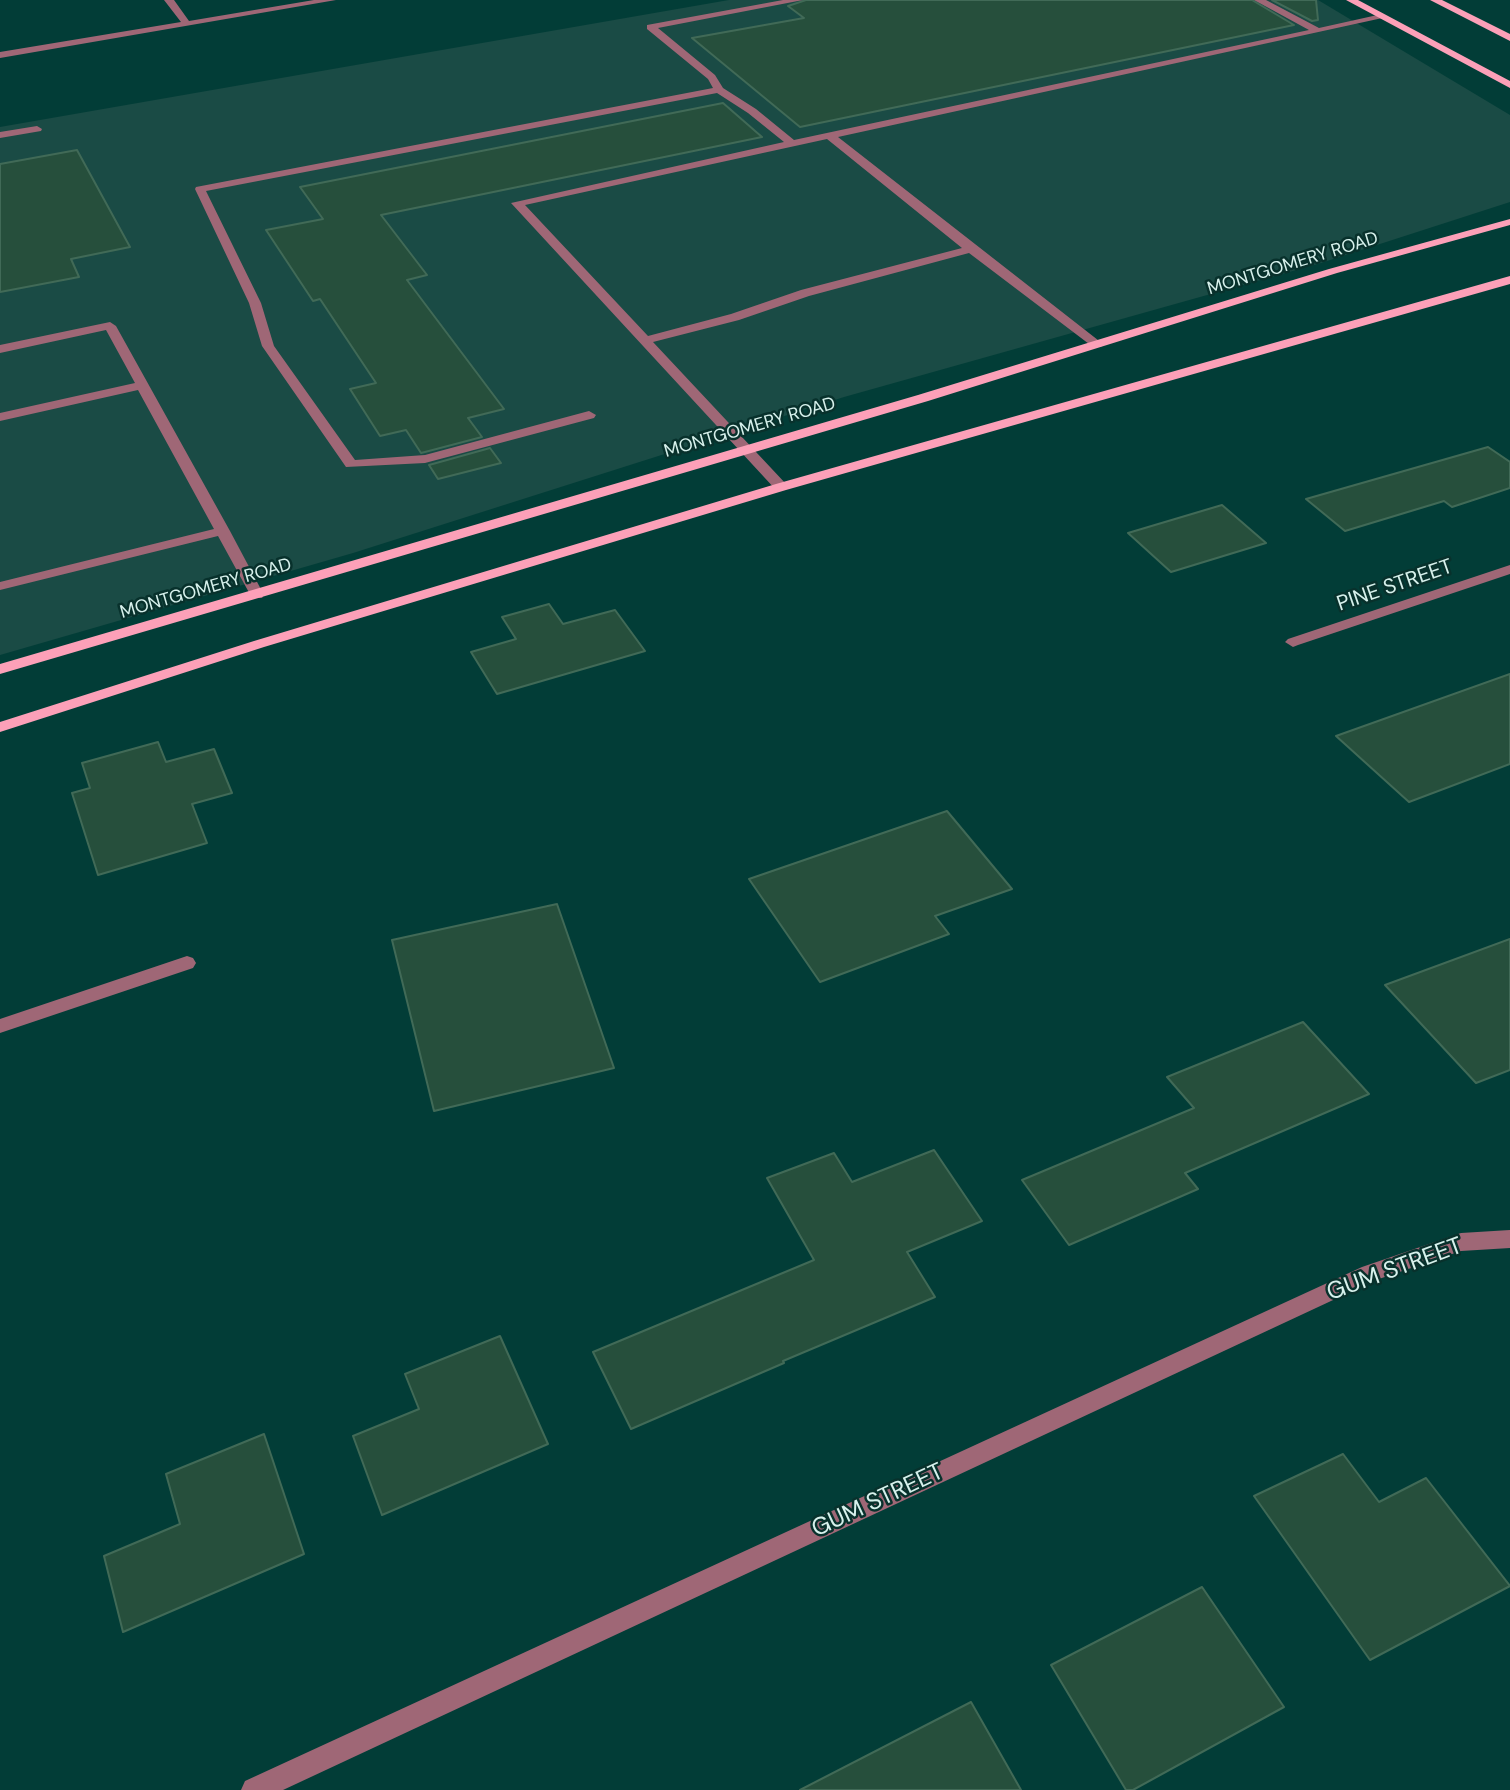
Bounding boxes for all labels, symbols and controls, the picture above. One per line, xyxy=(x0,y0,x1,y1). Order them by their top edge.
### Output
street label: MONTGOMERY ROAD xyxy=(1205,228,1381,300)
street label: MONTGOMERY ROAD xyxy=(662,393,838,463)
street label: MONTGOMERY ROAD xyxy=(118,554,294,624)
street label: PINE STREET xyxy=(1334,554,1456,618)
street label: GUM STREET xyxy=(1323,1232,1467,1308)
street label: GUM STREET xyxy=(807,1458,949,1544)

